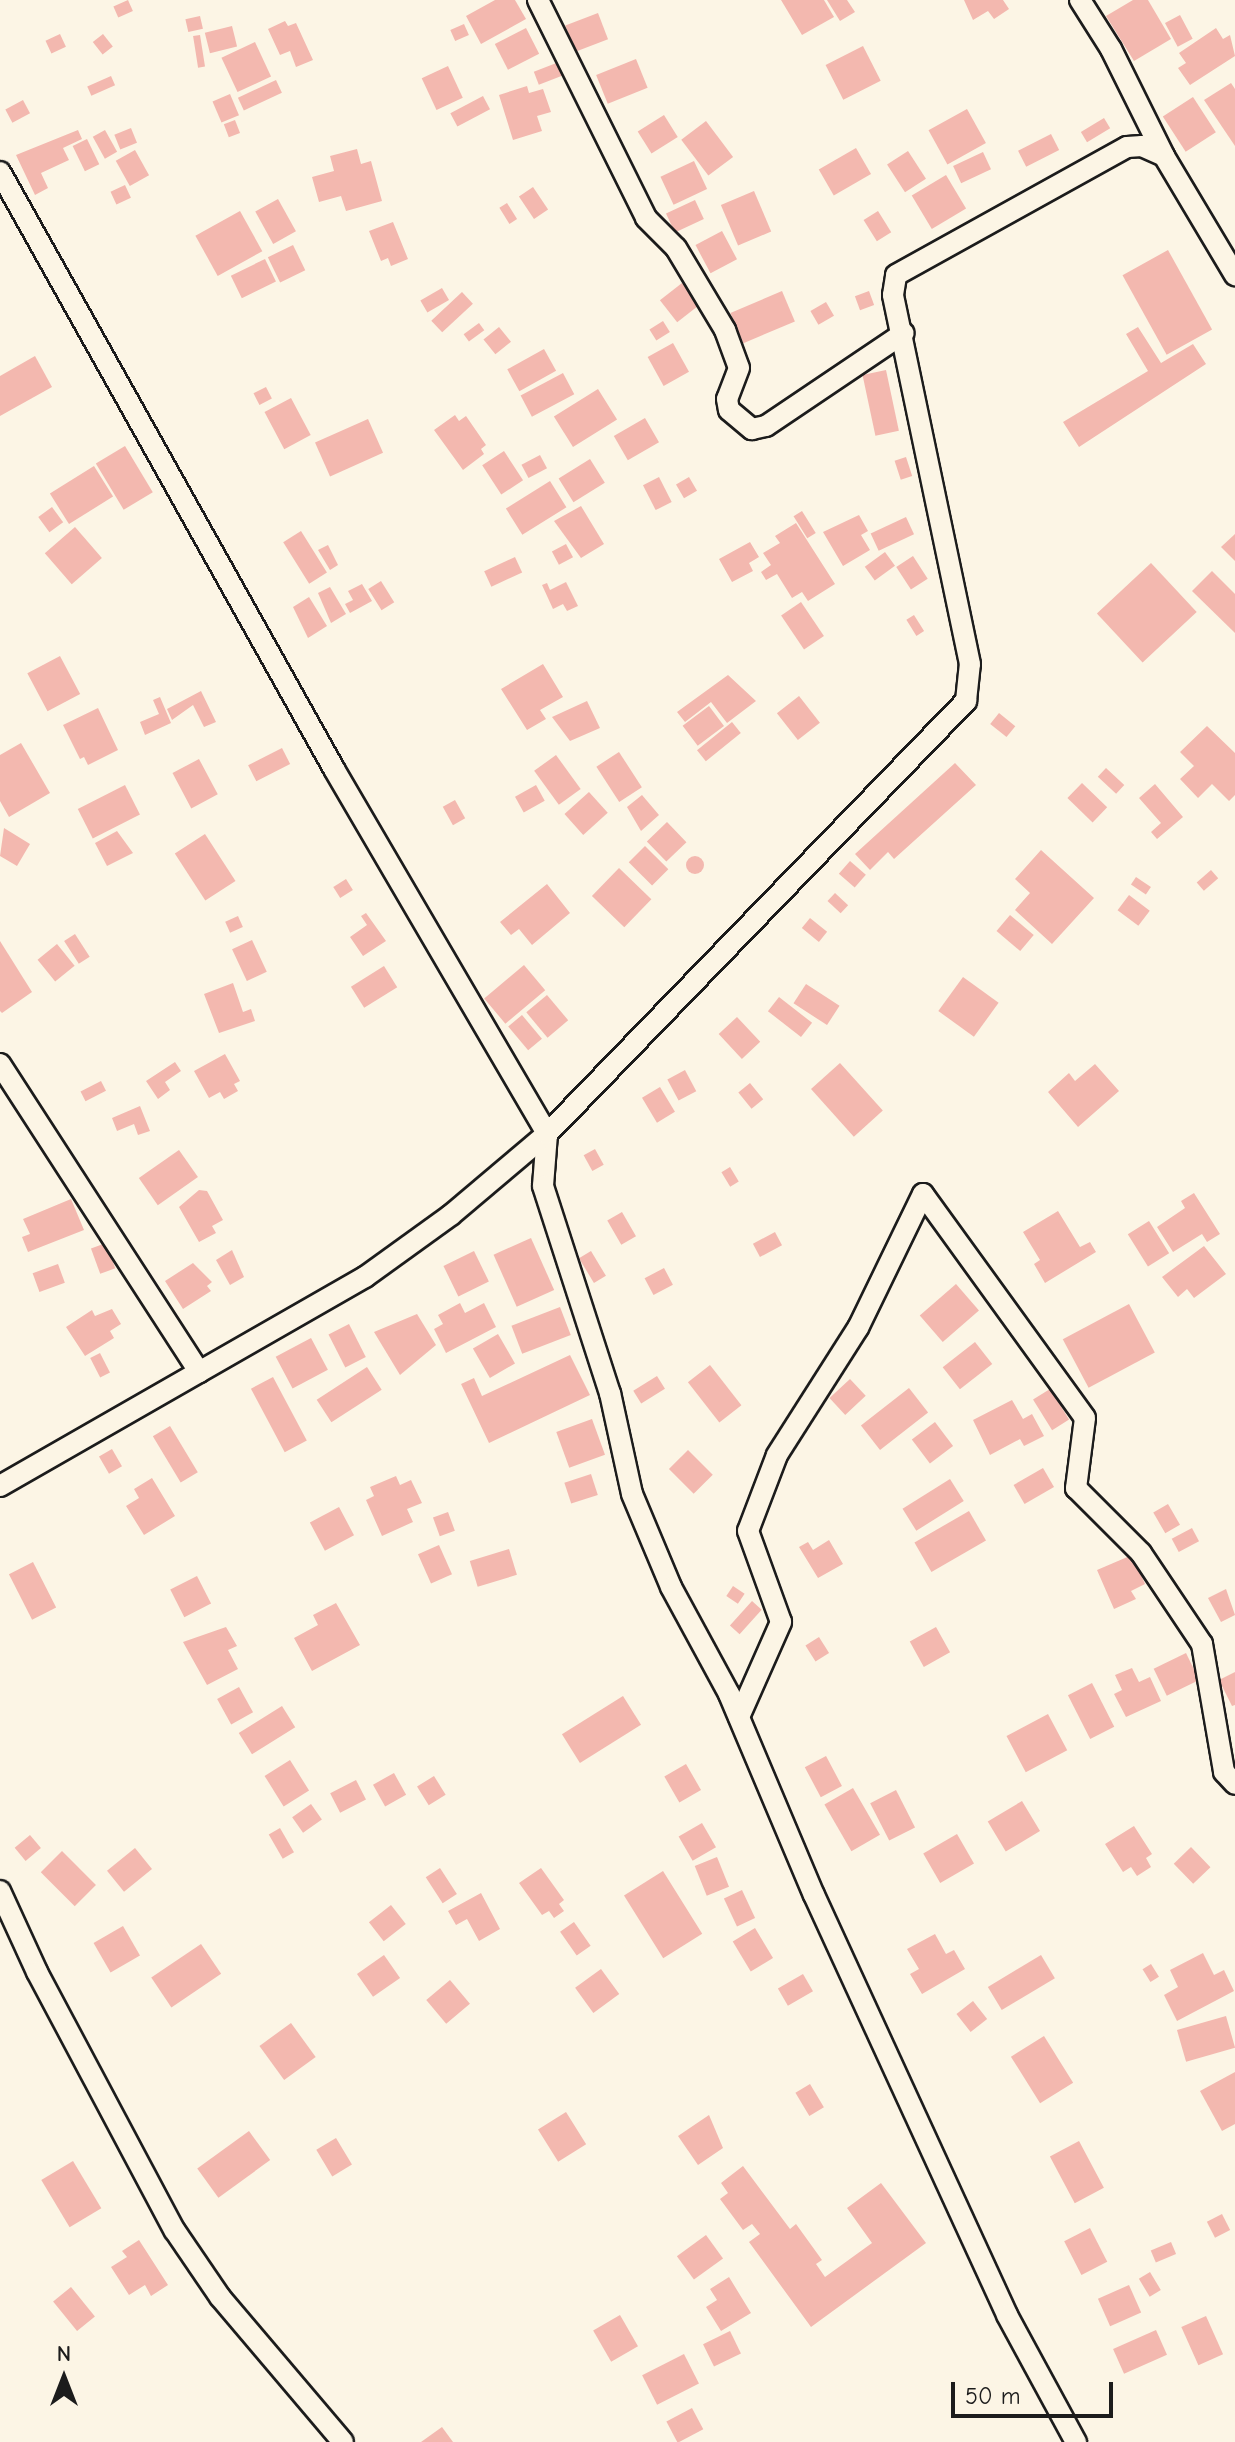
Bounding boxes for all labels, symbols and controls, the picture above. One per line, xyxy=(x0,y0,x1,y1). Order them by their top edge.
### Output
north arrow xyxy=(24,2338,104,2418)
text: N xyxy=(57,2341,71,2367)
scale bar xyxy=(955,2366,1117,2416)
text: 50 m xyxy=(965,2382,1021,2410)

